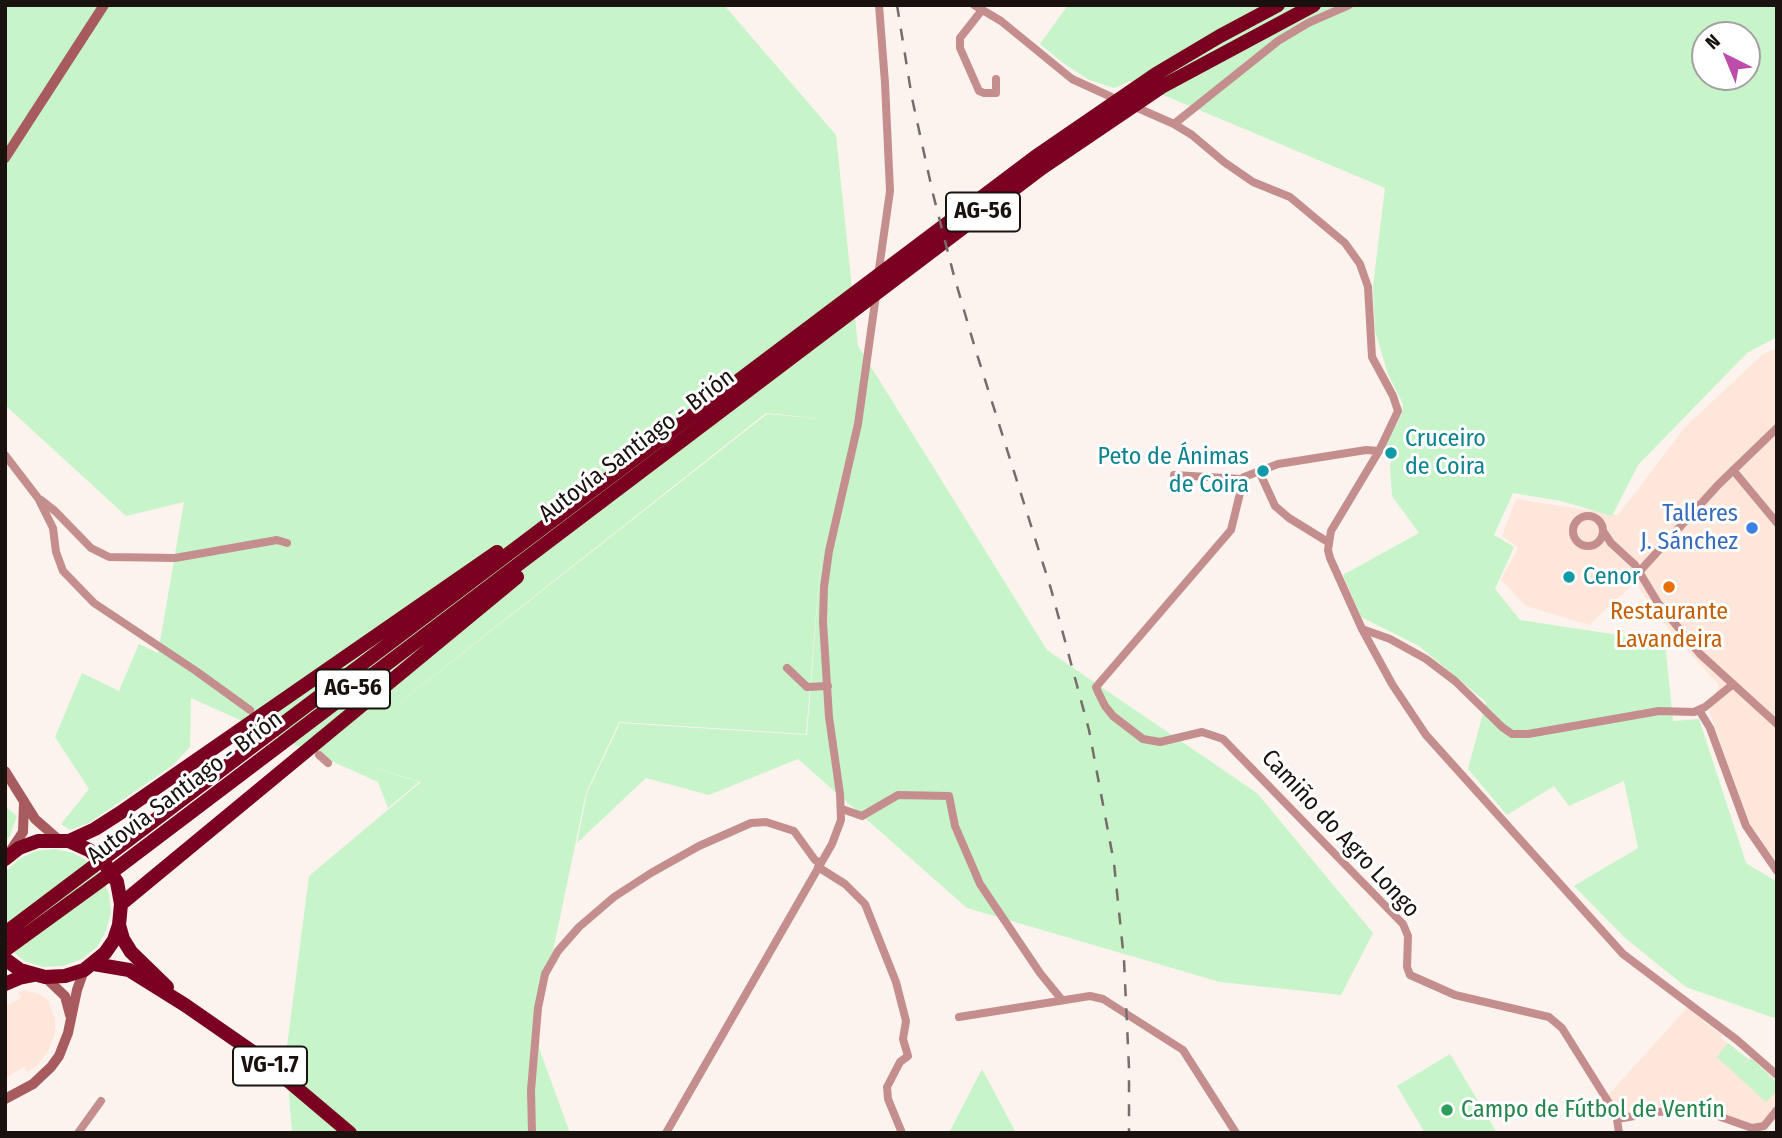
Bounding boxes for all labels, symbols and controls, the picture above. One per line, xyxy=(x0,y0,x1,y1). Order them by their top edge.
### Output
north arrow xyxy=(1691,21,1761,91)
text: N xyxy=(1701,29,1725,54)
road number: AG-56 xyxy=(946,192,1020,232)
street label: Autovía Santiago - Brión xyxy=(533,363,741,529)
place label: Cruceiro de Coira xyxy=(1405,425,1486,481)
place label: Peto de Ánimas de Coira xyxy=(1098,443,1249,499)
marker: Cruceiro de Coira xyxy=(1383,445,1399,461)
marker: Peto de Ánimas de Coira xyxy=(1255,463,1271,479)
place label: Talleres J. Sánchez xyxy=(1640,500,1738,556)
marker: Talleres J. Sánchez xyxy=(1744,520,1760,536)
place label: Cenor xyxy=(1583,563,1640,591)
marker: Cenor xyxy=(1561,569,1577,585)
marker: Restaurante Lavandeira xyxy=(1661,579,1677,595)
place label: Restaurante Lavandeira xyxy=(1610,598,1728,654)
road number: AG-56 xyxy=(316,670,390,708)
street label: Autovía Santiago - Brión xyxy=(81,705,289,871)
street label: Camiño do Agro Longo xyxy=(1255,744,1425,924)
road number: VG-1.7 xyxy=(233,1046,307,1086)
place label: Campo de Fútbol de Ventín xyxy=(1461,1096,1725,1124)
marker: Campo de Fútbol de Ventín xyxy=(1439,1102,1455,1118)

